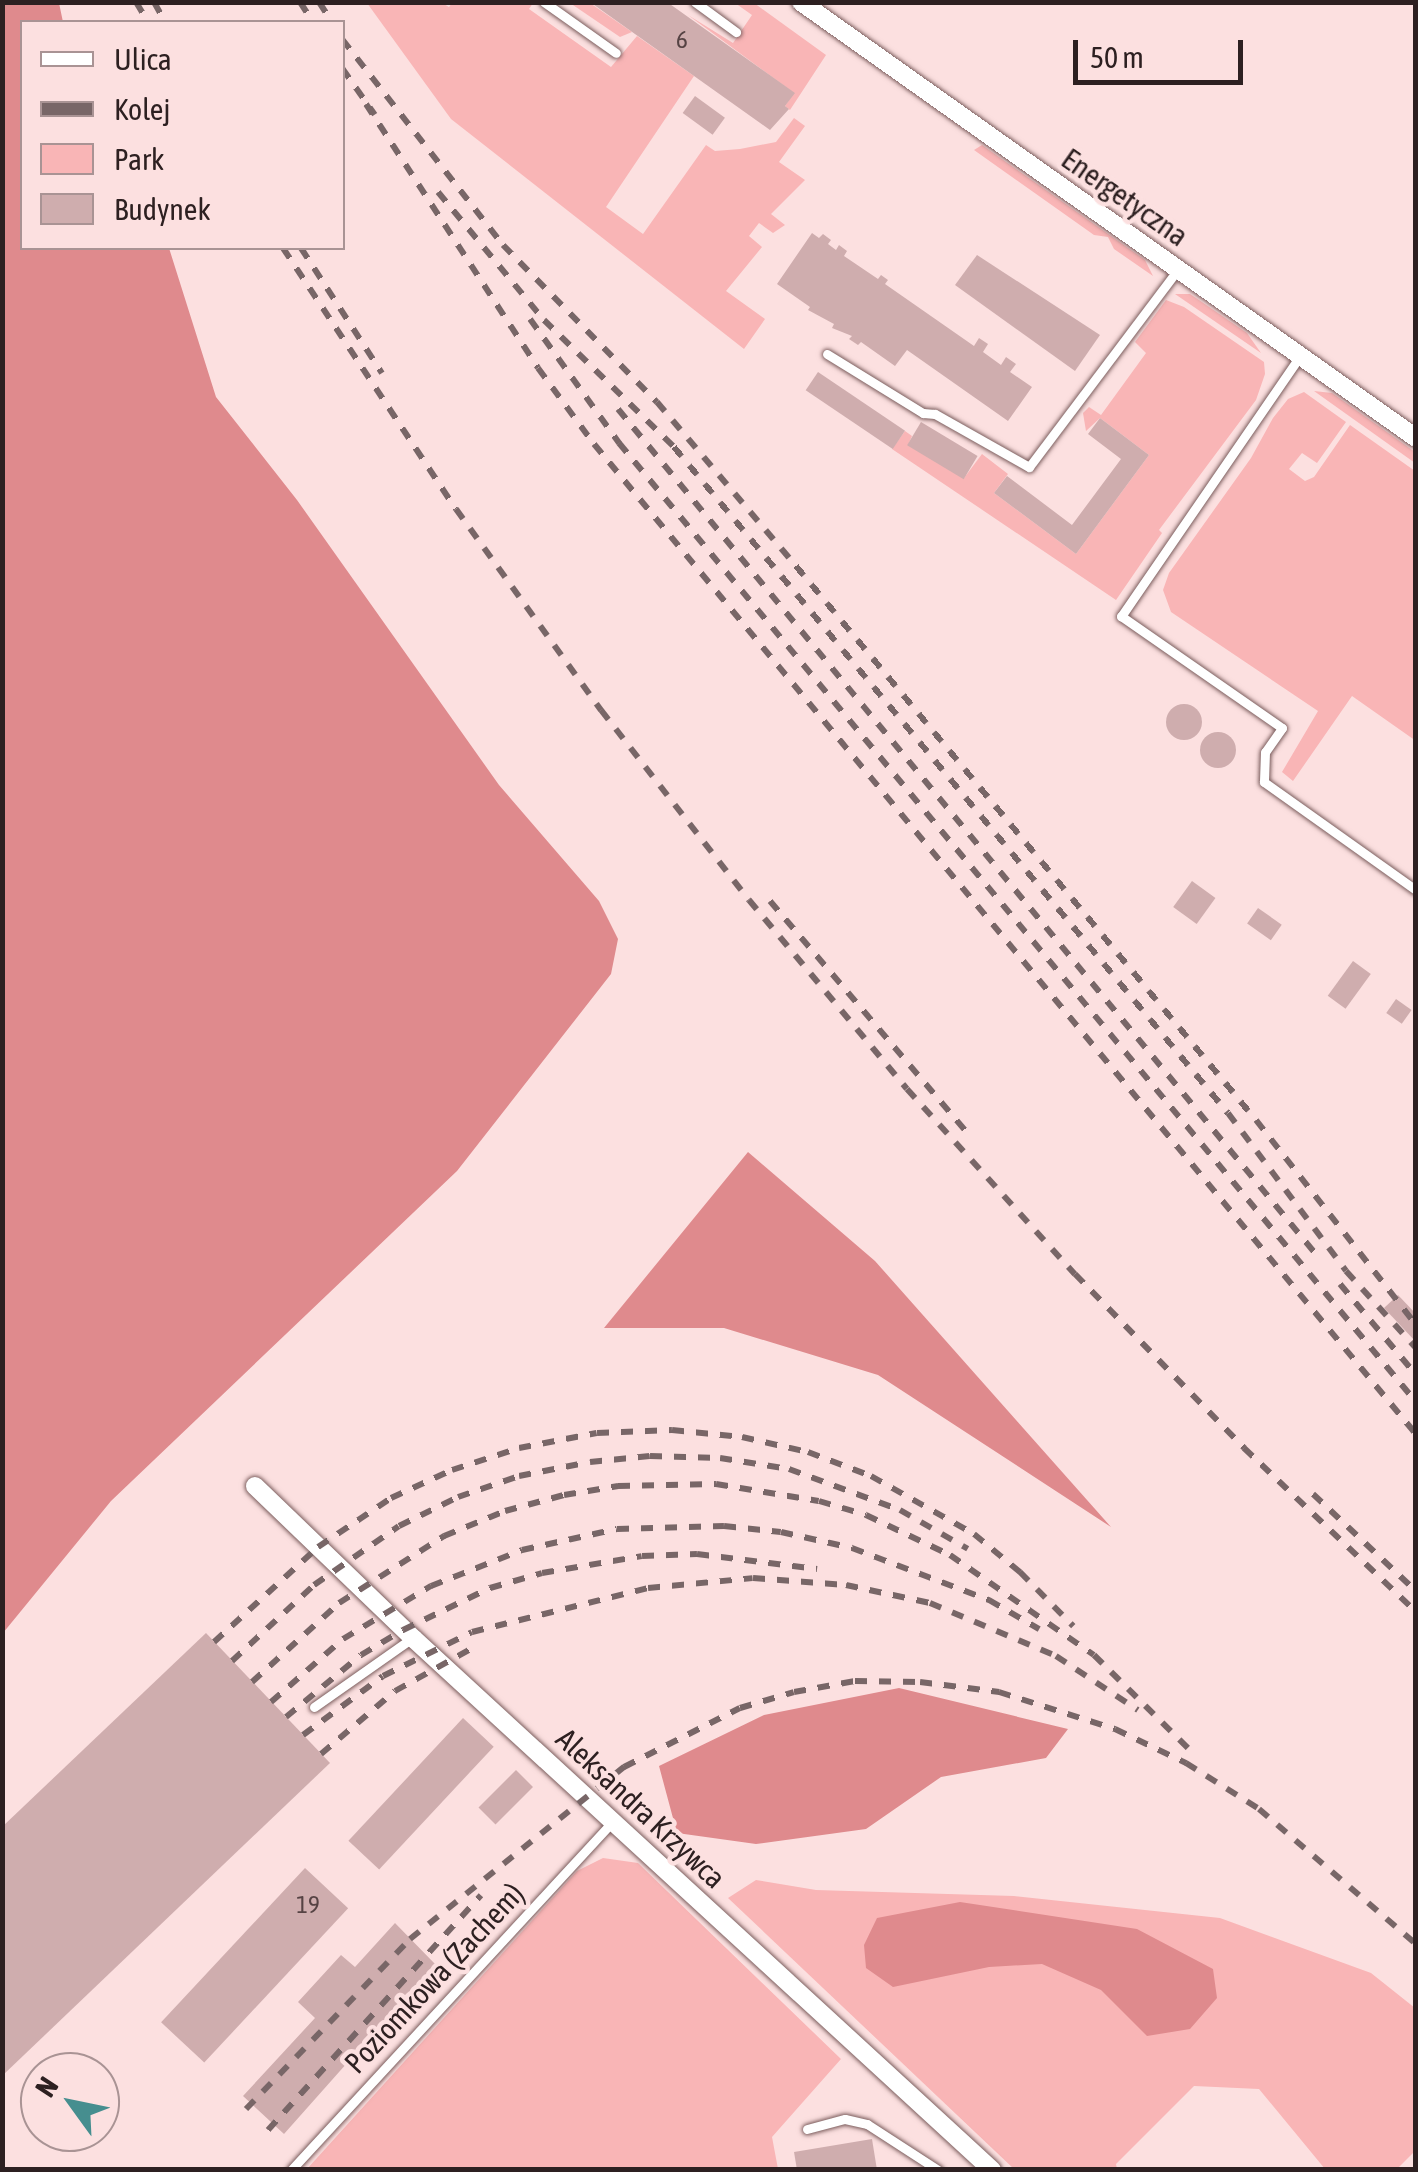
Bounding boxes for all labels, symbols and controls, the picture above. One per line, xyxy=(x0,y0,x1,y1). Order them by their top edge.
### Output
legend xyxy=(20,20,345,250)
scale bar xyxy=(1078,20,1248,82)
house number: 6 xyxy=(676,24,688,54)
text: 50 m xyxy=(1090,40,1144,74)
text: Ulica xyxy=(114,42,172,76)
text: Kolej xyxy=(114,92,170,126)
street label: Energetyczna xyxy=(1055,140,1195,254)
text: Park xyxy=(114,142,164,176)
text: Budynek xyxy=(114,192,211,226)
street label: Aleksandra Krzywca xyxy=(549,1720,733,1896)
street label: Poziomkowa (Zachem) xyxy=(337,1876,531,2080)
house number: 19 xyxy=(296,1889,320,1919)
north arrow xyxy=(20,2052,120,2152)
text: N xyxy=(29,2071,64,2102)

